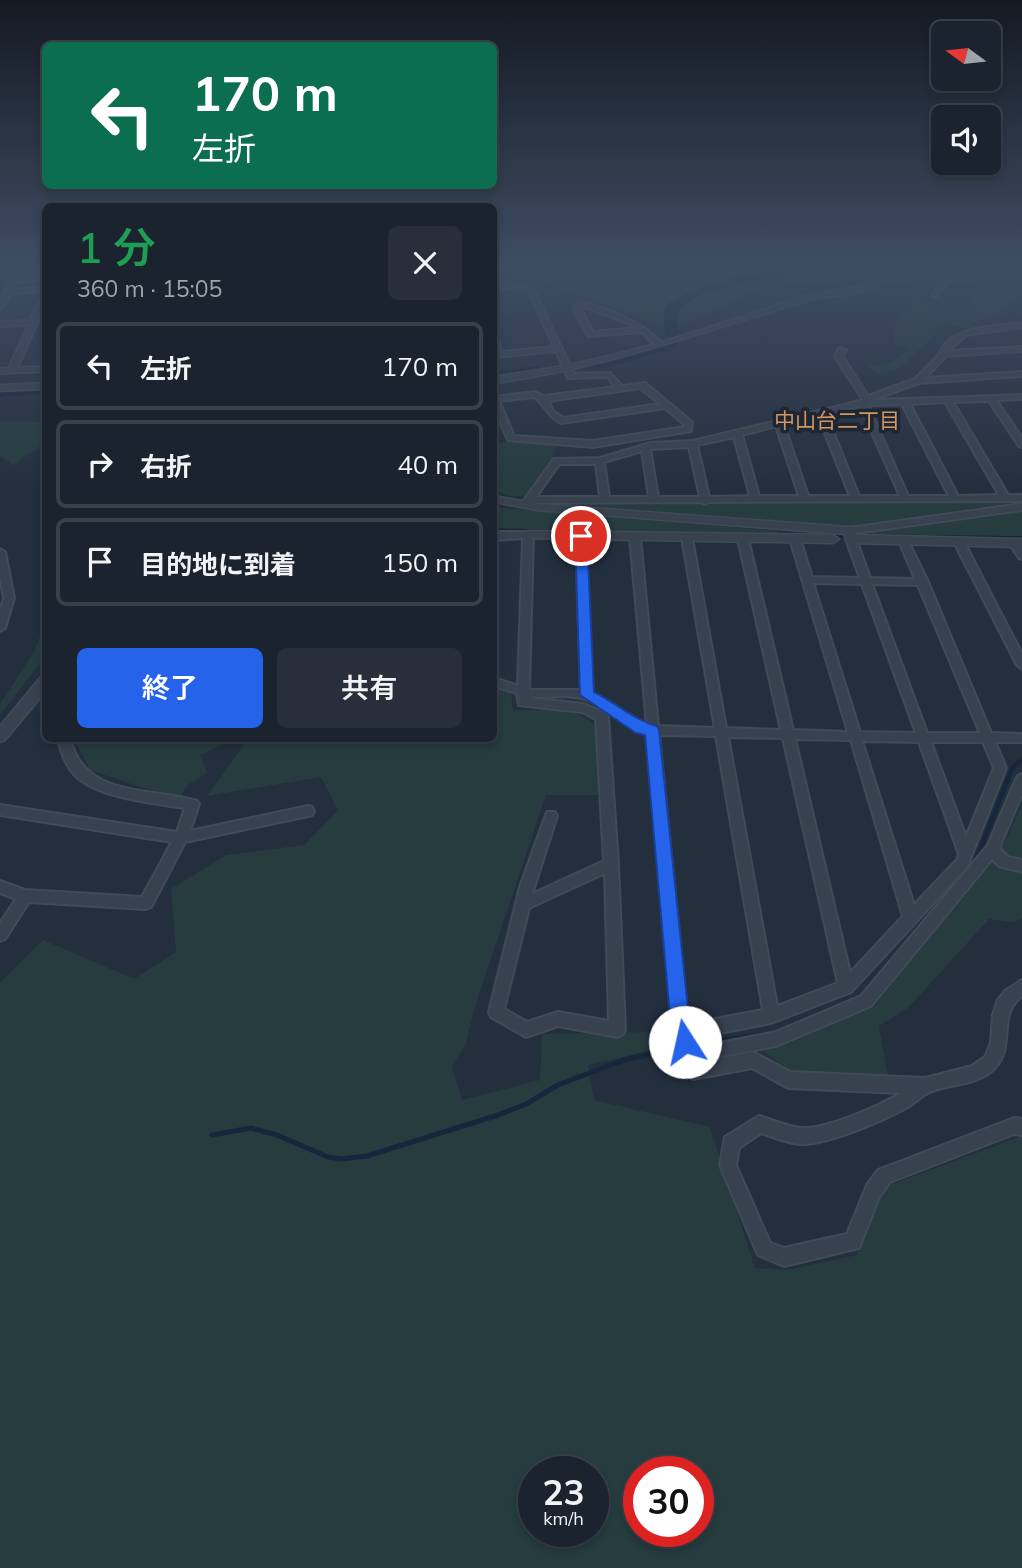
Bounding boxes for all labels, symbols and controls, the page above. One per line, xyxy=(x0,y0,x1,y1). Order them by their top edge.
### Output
north arrow xyxy=(931,21,1001,91)
map controls xyxy=(931,21,1001,175)
text: 170 m xyxy=(192,62,338,123)
icon: left xyxy=(77,70,168,161)
button: sound xyxy=(931,105,1001,175)
text: 左折 xyxy=(192,128,256,168)
text: 1 分 xyxy=(77,221,155,274)
button: close xyxy=(388,226,462,300)
text: 360 m · 15:05 xyxy=(77,274,222,303)
icon: left xyxy=(81,347,119,385)
text: 170 m xyxy=(382,350,458,383)
text: 左折 xyxy=(140,352,192,385)
district label: 中山台二丁目 xyxy=(774,407,900,433)
icon: right xyxy=(81,445,119,483)
text: 40 m xyxy=(397,448,458,481)
text: 右折 xyxy=(140,450,192,483)
pin xyxy=(551,506,611,566)
icon: arrive xyxy=(562,517,600,555)
icon: arrive xyxy=(81,543,119,581)
text: 150 m xyxy=(382,546,458,579)
text: 目的地に到着 xyxy=(140,548,296,581)
button: 終了 xyxy=(77,648,263,728)
button: 共有 xyxy=(277,648,462,728)
position arrow xyxy=(648,1005,722,1079)
speed limit sign: 30 xyxy=(623,1456,714,1547)
text: 23 xyxy=(542,1470,585,1514)
text: km/h xyxy=(543,1507,584,1530)

